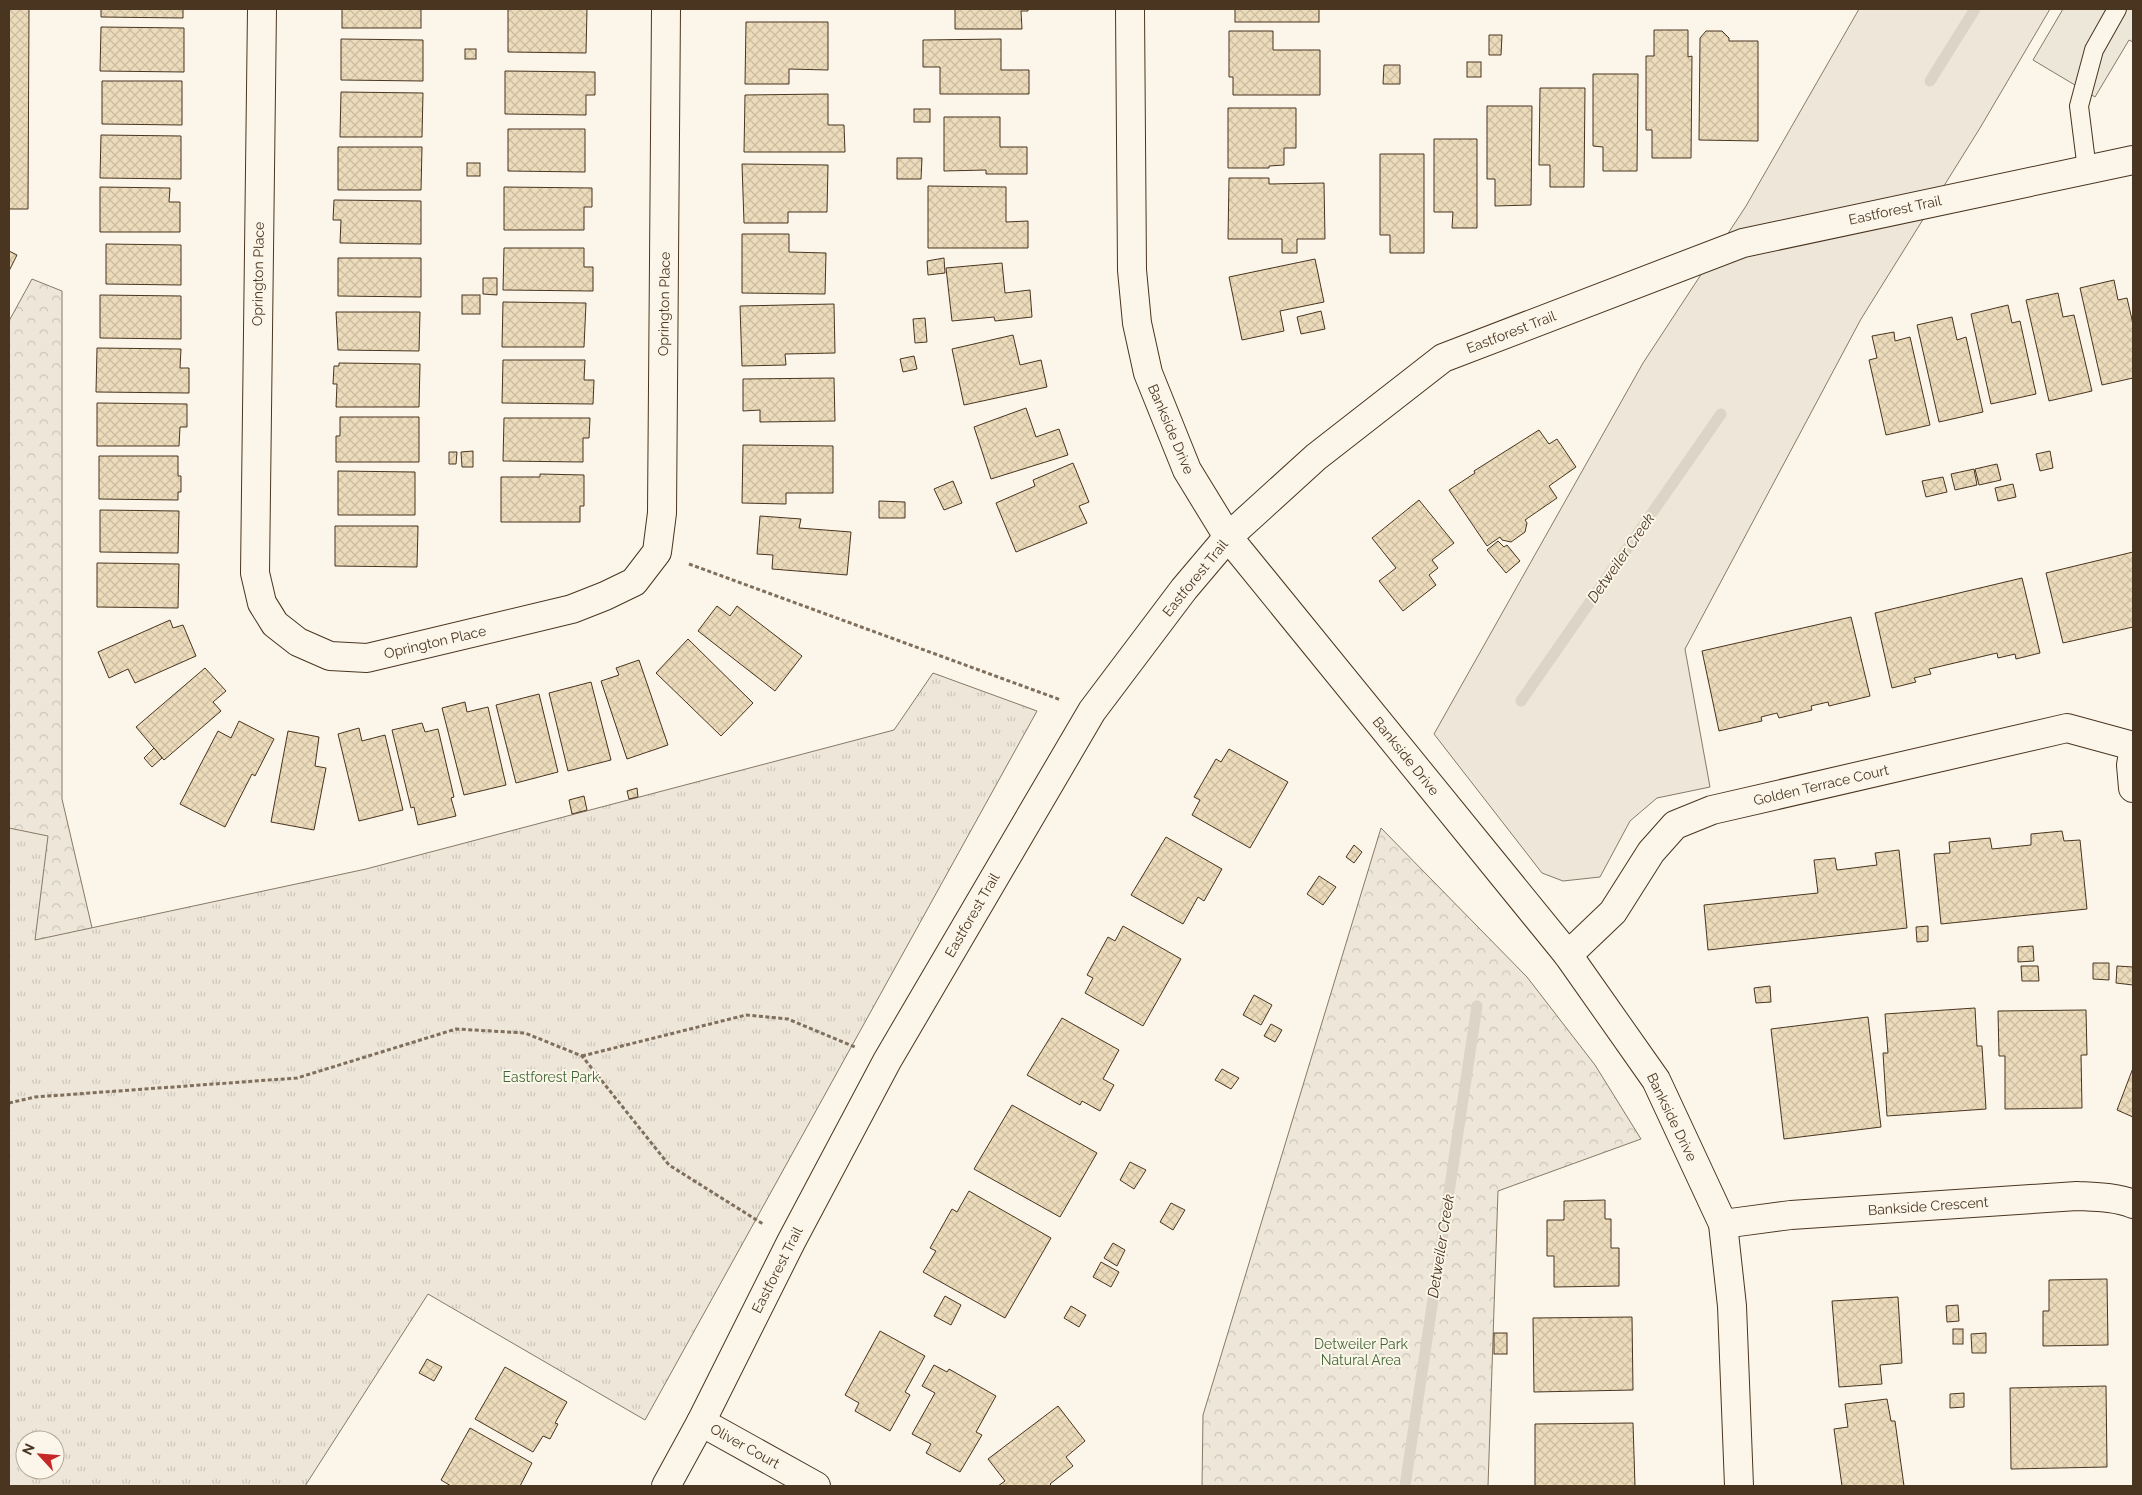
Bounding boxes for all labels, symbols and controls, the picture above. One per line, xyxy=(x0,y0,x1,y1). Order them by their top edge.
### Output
street label: Eastforest Trail xyxy=(1847,192,1943,228)
street label: Oprington Place xyxy=(249,222,267,326)
street label: Oprington Place xyxy=(655,252,673,356)
street label: Eastforest Trail xyxy=(1464,308,1558,356)
street label: Bankside Drive xyxy=(1145,382,1197,476)
water label: Detweiler Creek xyxy=(1584,510,1658,606)
street label: Eastforest Trail xyxy=(1159,536,1231,620)
street label: Oprington Place xyxy=(382,622,488,662)
street label: Bankside Drive xyxy=(1369,714,1443,798)
street label: Golden Terrace Court xyxy=(1752,762,1890,808)
street label: Eastforest Trail xyxy=(941,870,1003,960)
park label: Eastforest Park xyxy=(503,1069,600,1085)
street label: Bankside Drive xyxy=(1644,1070,1700,1164)
water label: Detweiler Creek xyxy=(1424,1193,1458,1299)
street label: Bankside Crescent xyxy=(1867,1194,1989,1218)
street label: Eastforest Trail xyxy=(748,1224,806,1316)
park label: Detweiler Park Natural Area xyxy=(1314,1336,1409,1368)
street label: Oliver Court xyxy=(708,1420,783,1472)
north arrow xyxy=(15,1430,65,1480)
text: N xyxy=(19,1441,38,1458)

